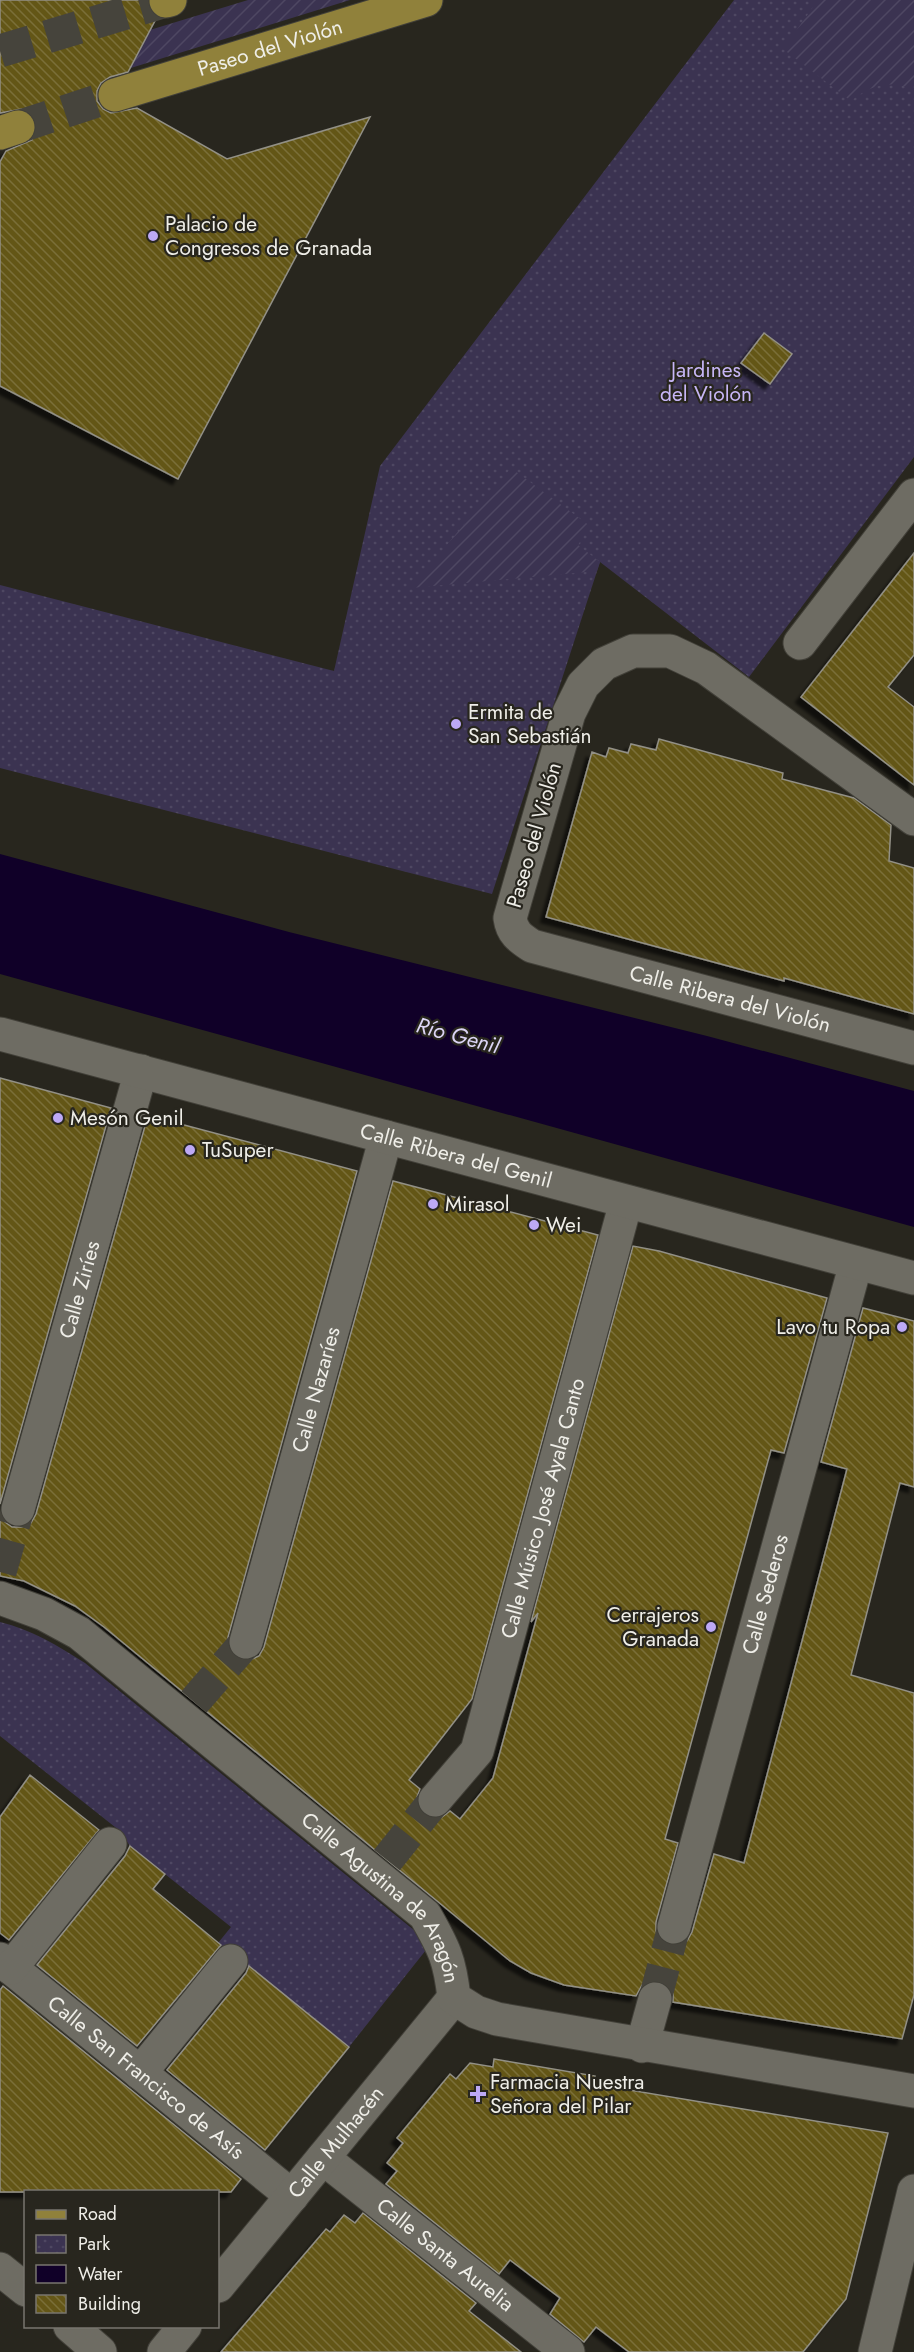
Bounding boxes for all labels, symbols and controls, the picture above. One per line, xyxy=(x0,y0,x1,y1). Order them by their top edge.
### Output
street label: Paseo del Violón xyxy=(194,11,346,84)
place label: Palacio de Congresos de Granada xyxy=(165,209,372,263)
marker: Palacio de Congresos de Granada xyxy=(146,229,160,243)
park label: Jardines del Violón xyxy=(660,355,752,409)
place label: Ermita de San Sebastián xyxy=(468,697,592,751)
marker: Ermita de San Sebastián xyxy=(449,717,463,731)
street label: Paseo del Violón xyxy=(499,759,569,911)
street label: Calle Ribera del Violón xyxy=(626,958,834,1040)
water label: Río Genil xyxy=(413,1009,504,1062)
place label: Mesón Genil xyxy=(70,1103,183,1133)
marker: Mesón Genil xyxy=(51,1111,65,1125)
street label: Calle Ribera del Genil xyxy=(357,1116,555,1196)
place label: TuSuper xyxy=(202,1135,274,1165)
marker: TuSuper xyxy=(183,1143,197,1157)
place label: Mirasol xyxy=(445,1189,510,1219)
marker: Mirasol xyxy=(426,1197,440,1211)
place label: Wei xyxy=(546,1210,581,1240)
marker: Wei xyxy=(527,1218,541,1232)
street label: Calle Ziríes xyxy=(52,1237,108,1342)
place label: Lavo tu Ropa xyxy=(776,1312,890,1342)
marker: Lavo tu Ropa xyxy=(895,1320,909,1334)
street label: Calle Nazaríes xyxy=(284,1323,348,1456)
street label: Calle Músico José Ayala Canto xyxy=(493,1375,593,1642)
street label: Calle Sederos xyxy=(734,1531,796,1658)
place label: Cerrajeros Granada xyxy=(606,1600,699,1654)
marker: Cerrajeros Granada xyxy=(704,1620,718,1634)
street label: Calle Agustina de Aragón xyxy=(295,1805,467,1985)
street label: Calle San Francisco de Asís xyxy=(41,1988,251,2167)
place label: Farmacia Nuestra Señora del Pilar xyxy=(490,2067,644,2121)
street label: Calle Mulhacén xyxy=(281,2080,391,2205)
marker: Farmacia Nuestra Señora del Pilar xyxy=(471,2087,485,2101)
legend xyxy=(24,2190,219,2328)
street label: Calle Santa Aurelia xyxy=(370,2191,520,2319)
text: Road xyxy=(78,2201,117,2227)
text: Park xyxy=(78,2231,110,2257)
text: Water xyxy=(78,2261,123,2287)
text: Building xyxy=(78,2291,141,2317)

